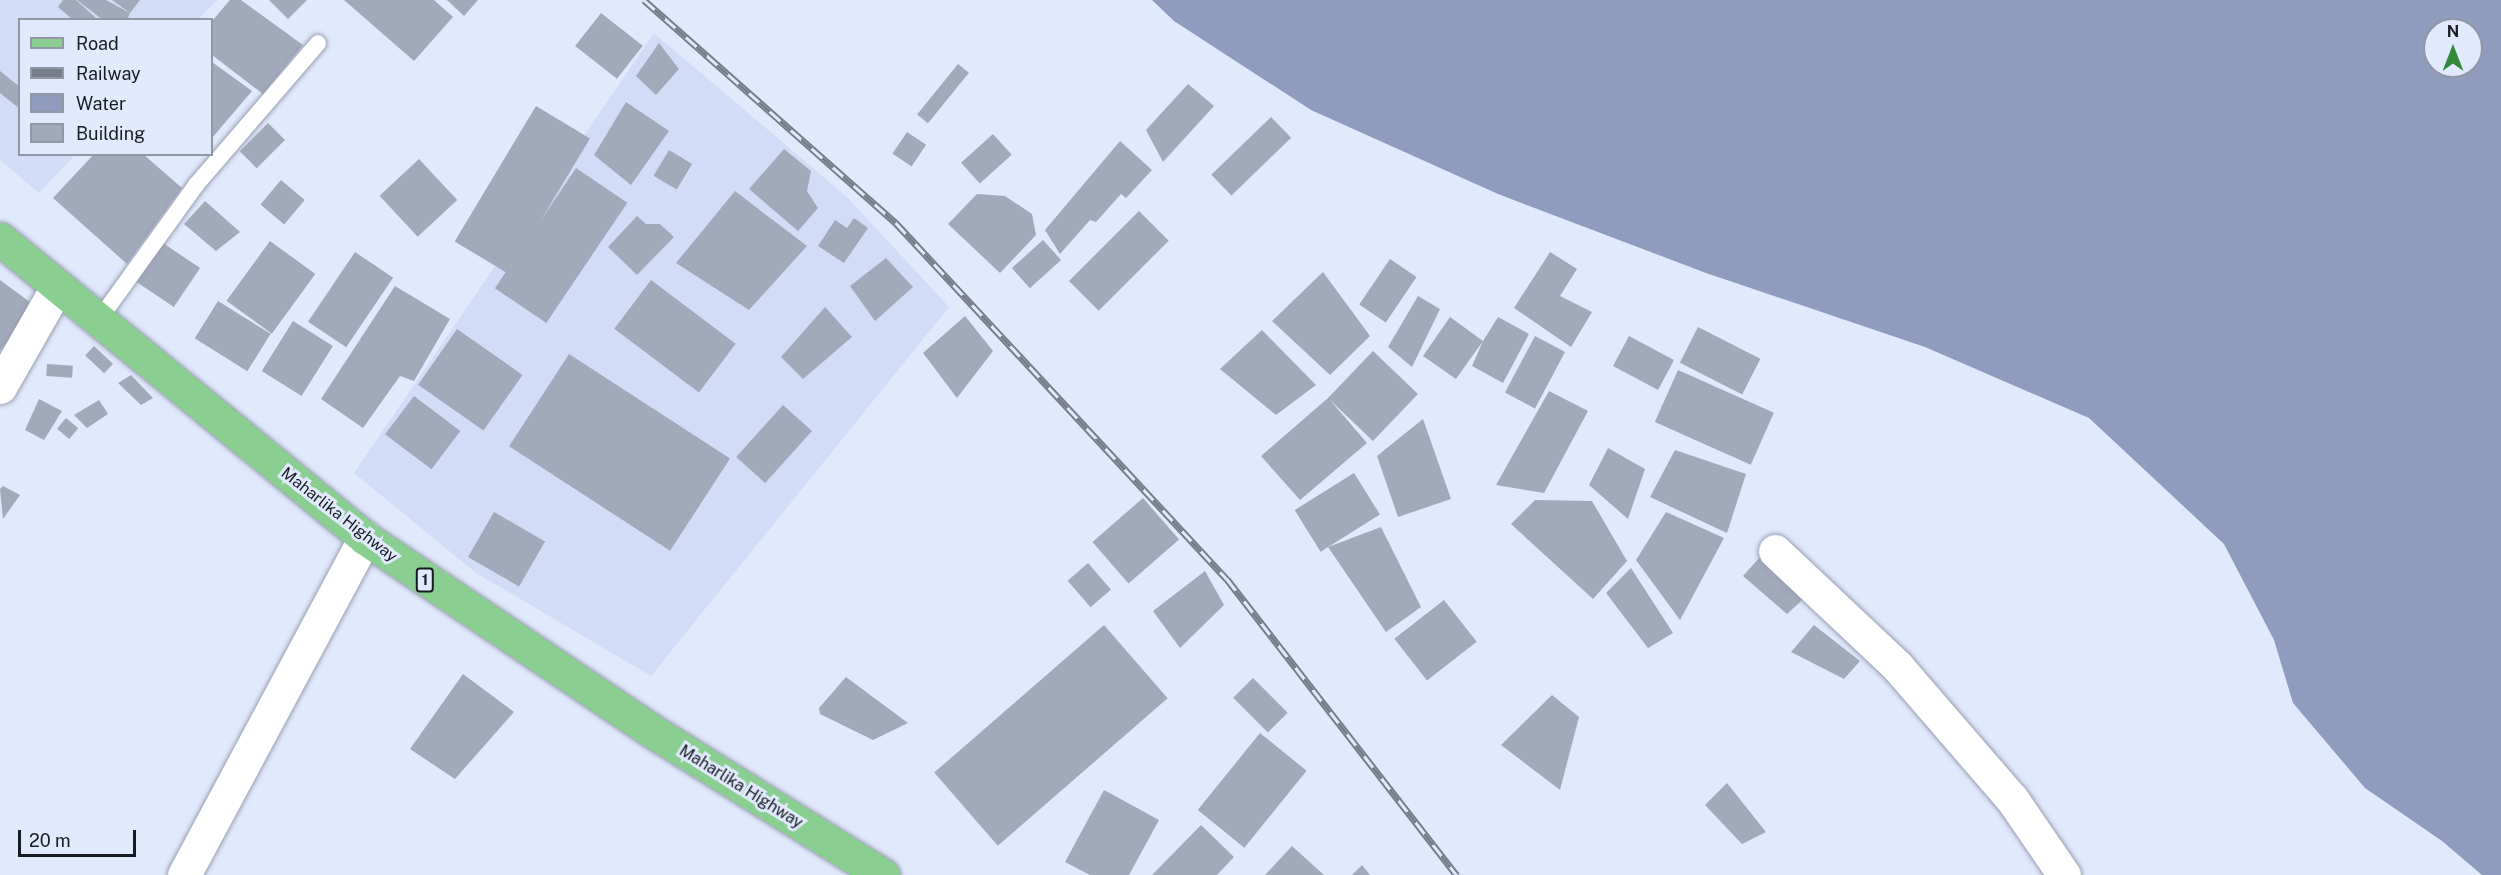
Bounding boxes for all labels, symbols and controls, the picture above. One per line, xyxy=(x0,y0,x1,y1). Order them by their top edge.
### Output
legend xyxy=(18,18,213,156)
north arrow xyxy=(2423,18,2483,78)
text: N xyxy=(2447,22,2459,41)
text: Road xyxy=(76,33,119,54)
text: Railway xyxy=(76,63,141,84)
text: Water xyxy=(76,93,126,114)
text: Building xyxy=(76,123,145,144)
street label: Maharlika Highway xyxy=(277,464,401,566)
road number: 1 xyxy=(414,568,436,592)
street label: Maharlika Highway xyxy=(676,741,806,833)
scale bar xyxy=(21,818,140,856)
text: 20 m xyxy=(29,830,71,851)

